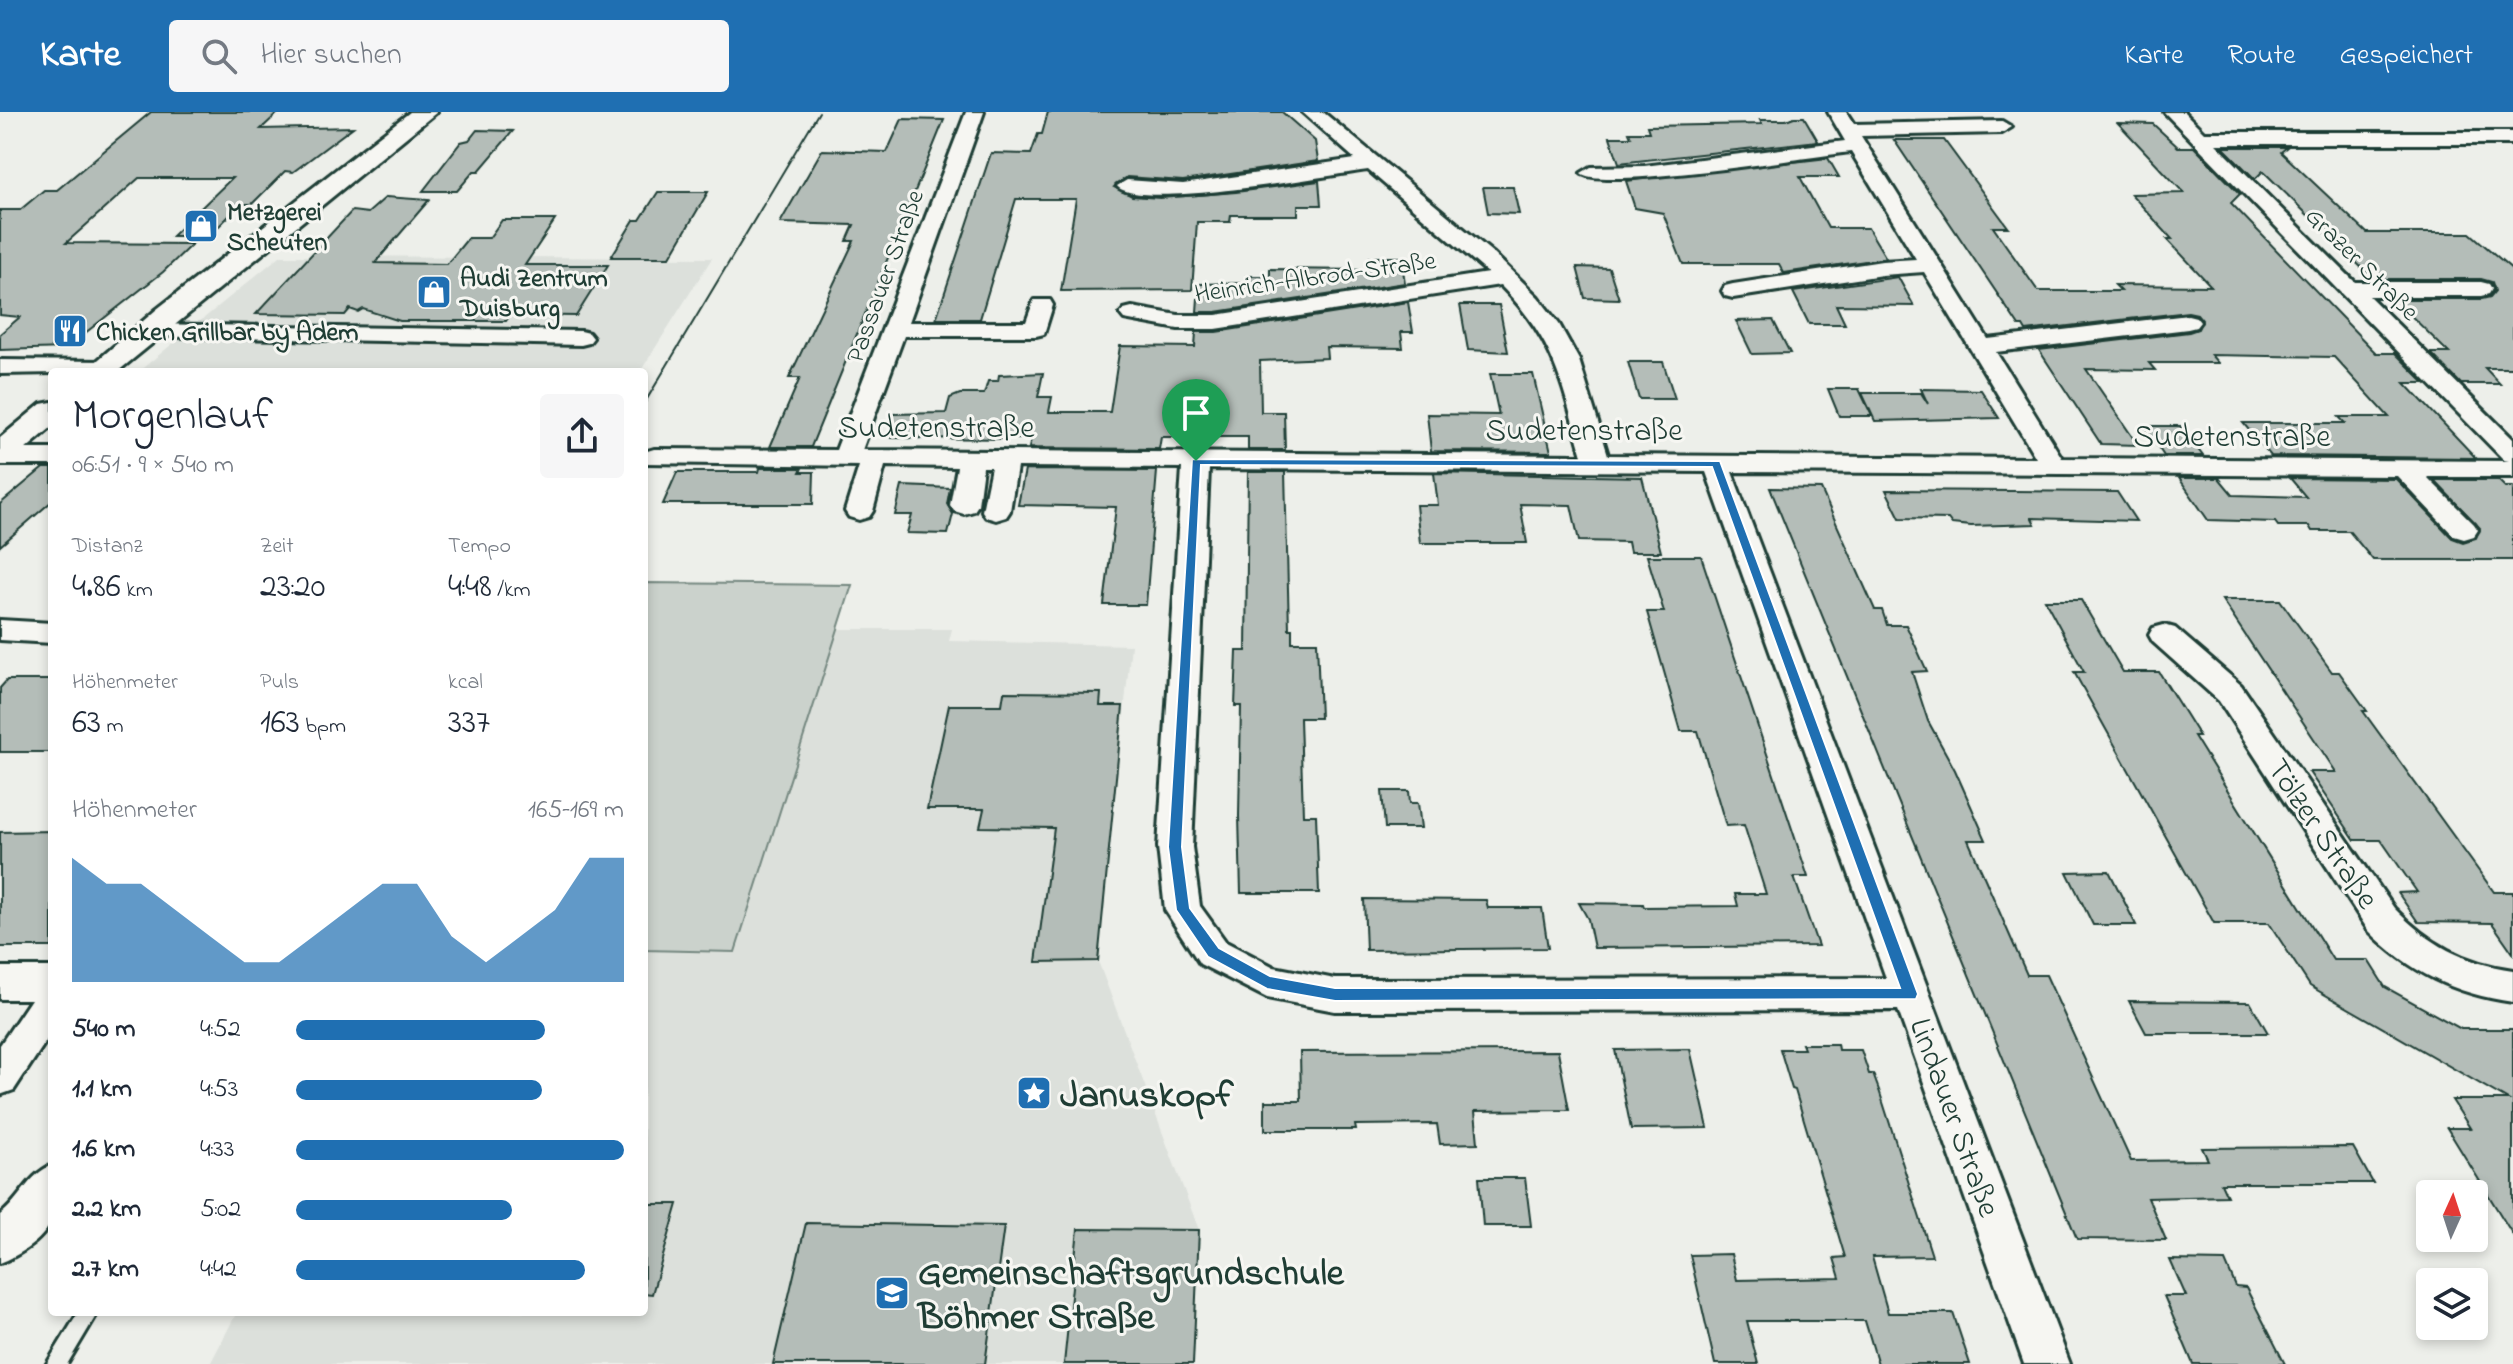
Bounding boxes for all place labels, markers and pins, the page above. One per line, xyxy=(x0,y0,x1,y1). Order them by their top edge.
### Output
place label: Metzgerei Scheuten xyxy=(227,195,327,263)
shop icon: Metzgerei Scheuten xyxy=(182,207,220,245)
place label: Audi Zentrum Duisburg xyxy=(459,261,608,330)
shop icon: Audi Zentrum Duisburg xyxy=(415,273,453,311)
restaurant icon: Chicken Grillbar by Adem xyxy=(51,312,89,350)
place label: Chicken Grillbar by Adem xyxy=(96,315,358,353)
pin xyxy=(1162,379,1230,461)
place label: Januskopf xyxy=(1060,1069,1235,1125)
place icon: Januskopf xyxy=(1015,1074,1053,1112)
place label: Gemeinschaftsgrundschule Böhmer Straße xyxy=(916,1247,1345,1347)
school or university icon: Gemeinschaftsgrundschule Böhmer Straße xyxy=(873,1274,911,1312)

